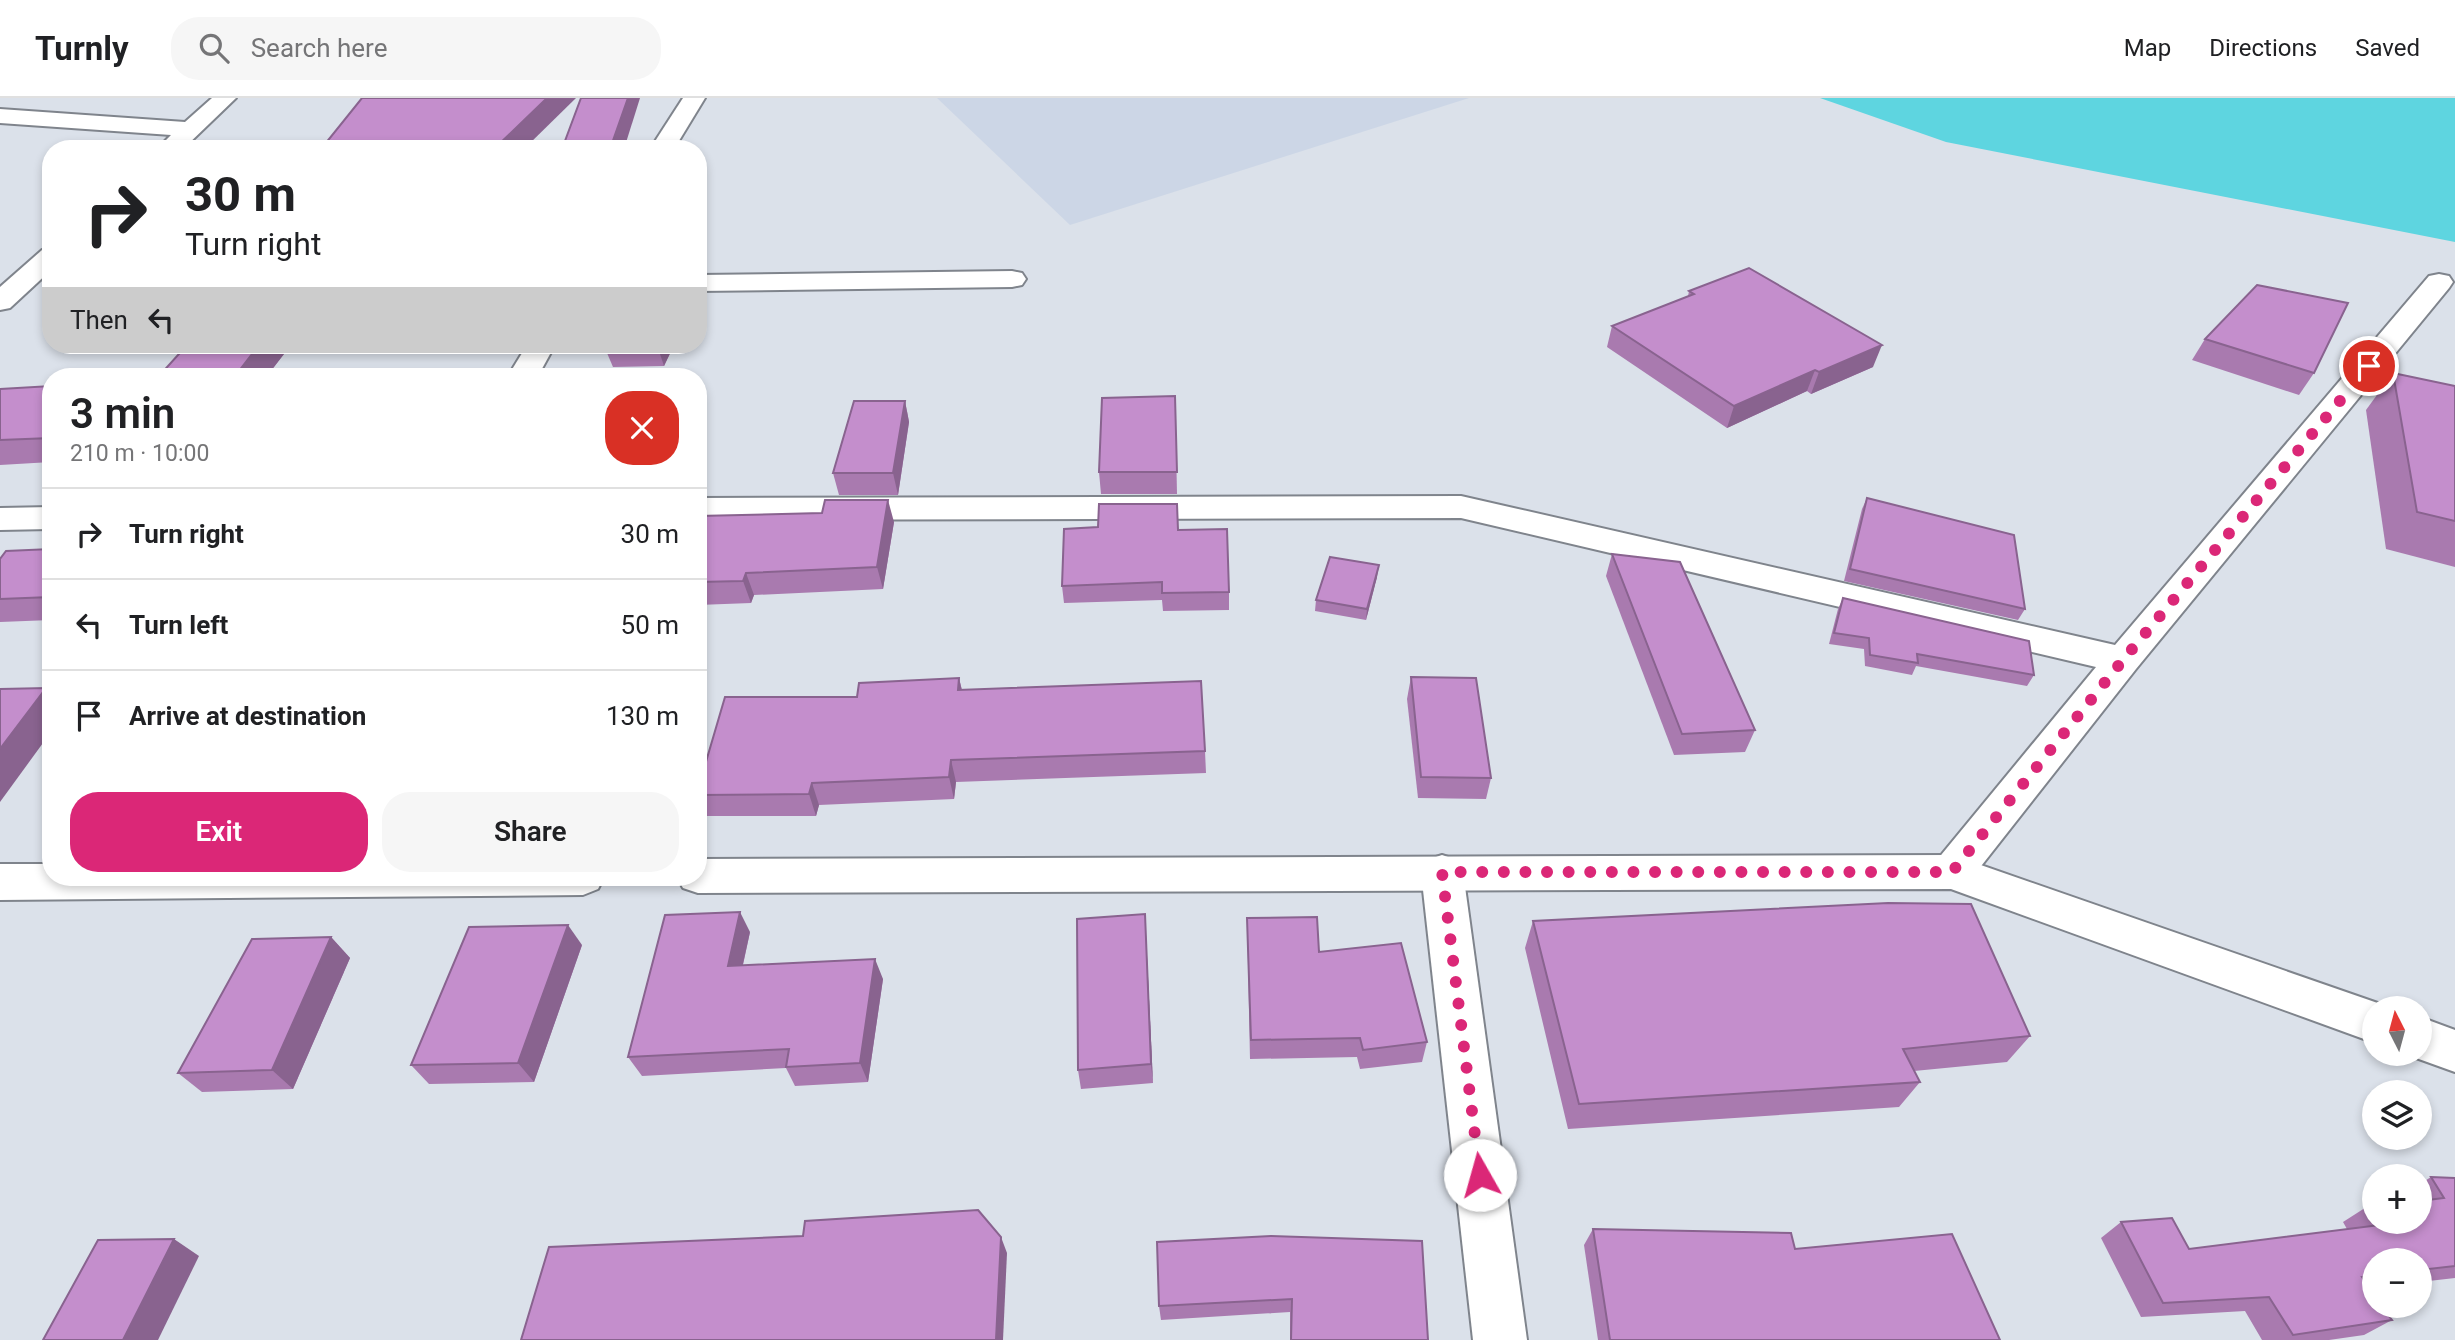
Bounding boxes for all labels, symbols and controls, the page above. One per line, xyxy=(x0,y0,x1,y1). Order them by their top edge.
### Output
search box xyxy=(171,17,661,80)
text: Turnly xyxy=(35,29,129,68)
icon: search xyxy=(195,29,233,67)
text: Search here xyxy=(251,33,387,63)
text: Map xyxy=(2124,34,2171,62)
text: Directions xyxy=(2209,34,2317,62)
text: Saved xyxy=(2355,34,2420,62)
text: 30 m xyxy=(185,166,296,223)
icon: right xyxy=(70,168,161,259)
text: Turn right xyxy=(185,225,321,263)
icon: left xyxy=(142,301,180,339)
text: Then xyxy=(70,305,128,335)
pin xyxy=(2339,336,2399,396)
icon: arrive xyxy=(2350,347,2388,385)
text: 3 min xyxy=(70,389,175,438)
button: close xyxy=(605,391,679,465)
text: 210 m · 10:00 xyxy=(70,440,209,467)
icon: right xyxy=(70,515,108,553)
text: Turn right xyxy=(129,519,244,549)
text: 30 m xyxy=(621,519,679,549)
icon: left xyxy=(70,606,108,644)
text: Turn left xyxy=(129,610,228,640)
text: 50 m xyxy=(621,610,679,640)
icon: arrive xyxy=(70,697,108,735)
text: Arrive at destination xyxy=(129,701,366,731)
text: 130 m xyxy=(606,701,679,731)
button: Exit xyxy=(70,792,368,872)
button: Share xyxy=(382,792,679,872)
north arrow xyxy=(2362,996,2432,1066)
map controls xyxy=(2362,996,2432,1318)
button: layers xyxy=(2362,1080,2432,1150)
position arrow xyxy=(1443,1138,1517,1212)
button: + xyxy=(2362,1164,2432,1234)
button: − xyxy=(2362,1248,2432,1318)

